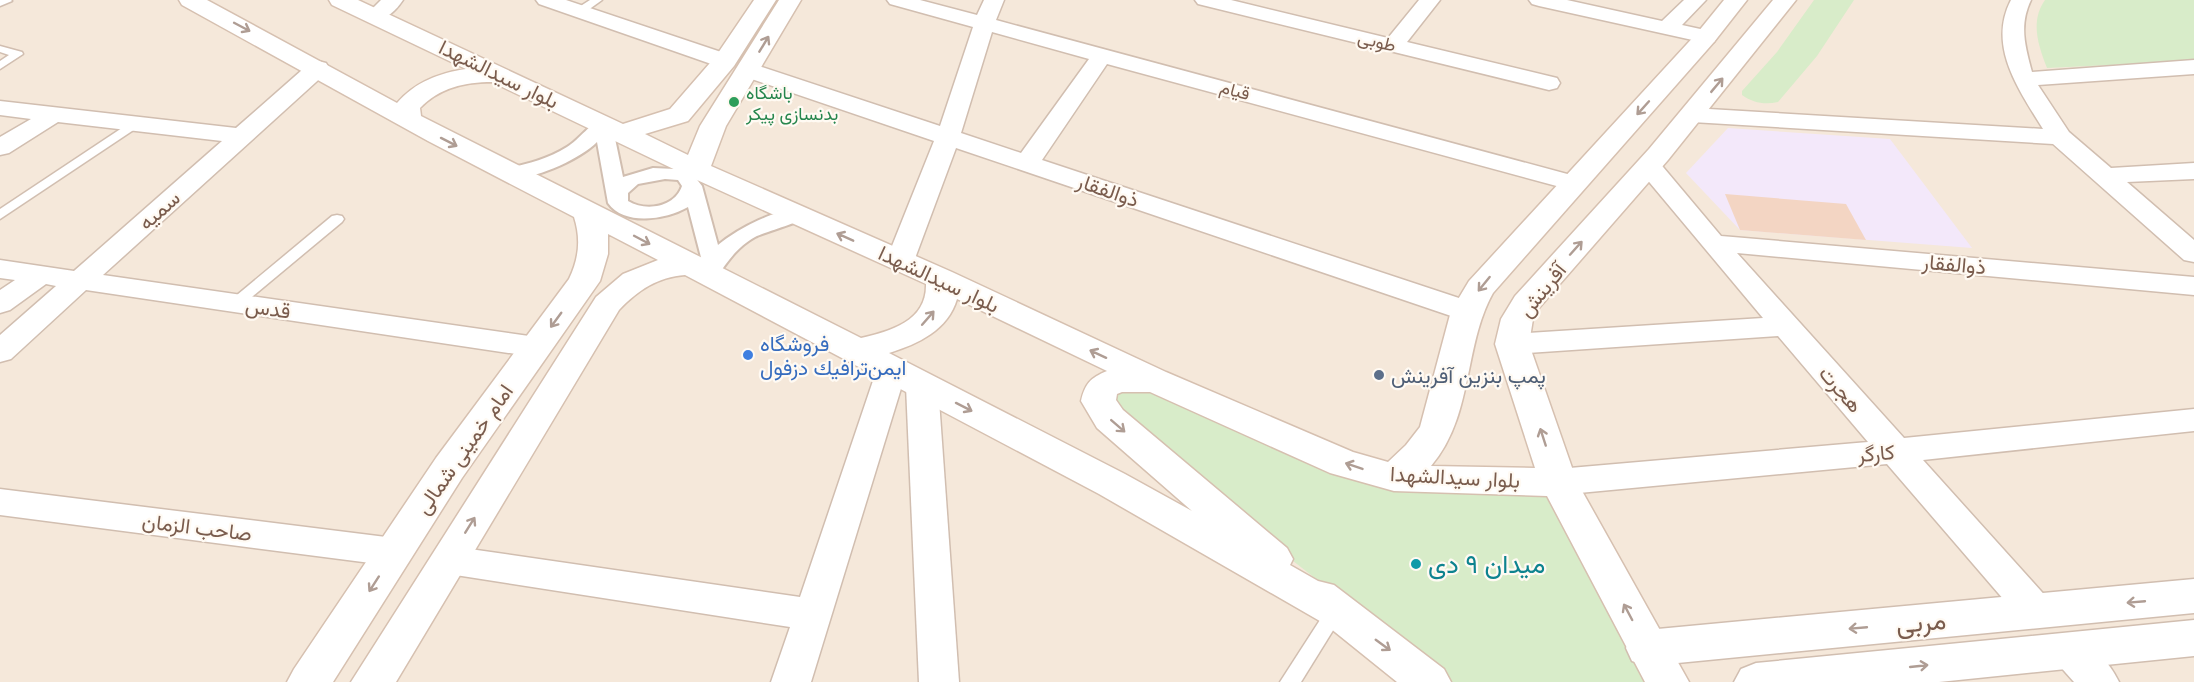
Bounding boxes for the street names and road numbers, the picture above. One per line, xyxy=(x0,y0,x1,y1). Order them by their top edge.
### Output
street label: طوبی xyxy=(1356,26,1398,57)
street label: بلوار سیدالشهدا xyxy=(435,34,563,115)
street label: قیام xyxy=(1217,76,1252,106)
street label: ذوالفقار xyxy=(1072,167,1142,213)
street label: سمیه xyxy=(133,185,185,235)
street label: بلوار سیدالشهدا xyxy=(874,240,1003,319)
street label: ذوالفقار xyxy=(1920,249,1987,280)
street label: آفرینش xyxy=(1513,256,1573,323)
street label: قدس xyxy=(244,292,292,324)
street label: هجرت xyxy=(1813,361,1868,418)
street label: امام خمینی شمالی xyxy=(410,379,520,520)
street label: کارگر xyxy=(1855,439,1896,468)
street label: بلوار سیدالشهدا xyxy=(1389,461,1521,494)
street label: صاحب الزمان xyxy=(141,508,253,547)
street label: مربی xyxy=(1895,605,1947,640)

